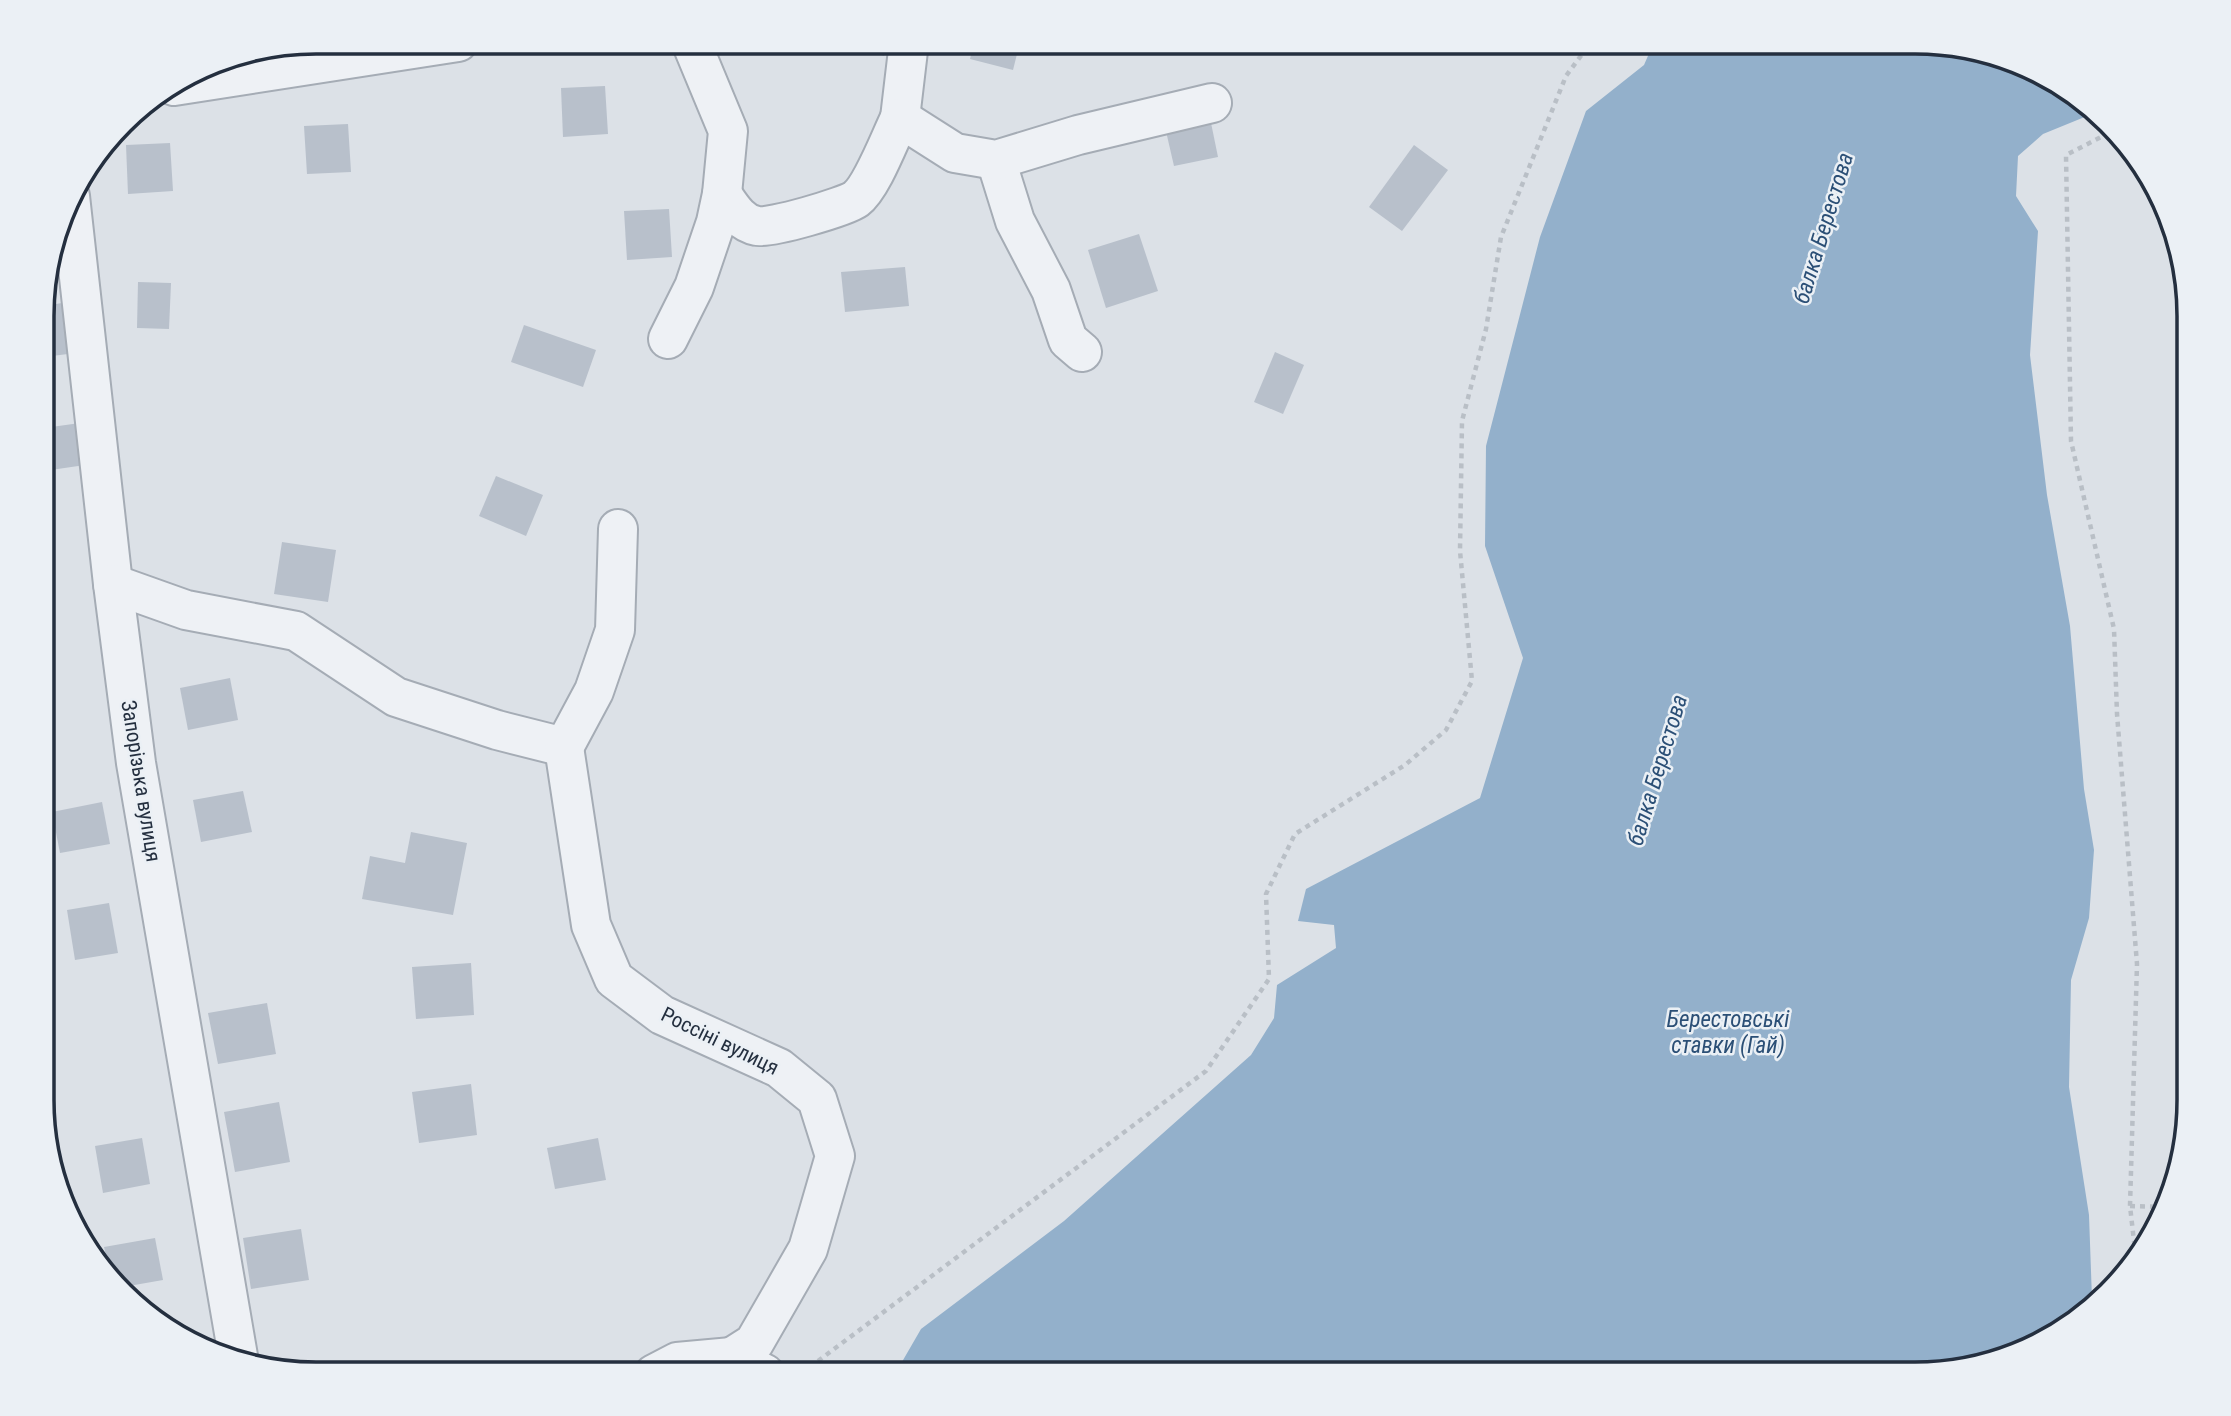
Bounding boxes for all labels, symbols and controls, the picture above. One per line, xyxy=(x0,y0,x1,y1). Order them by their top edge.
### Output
water label: балка Берестова xyxy=(1788,149,1859,307)
water label: балка Берестова xyxy=(1622,691,1693,849)
street label: Запорізька вулиця xyxy=(116,699,166,863)
street label: Россіні вулиця xyxy=(657,1002,783,1080)
water label: Берестовські ставки (Гай) xyxy=(1667,1006,1790,1059)

